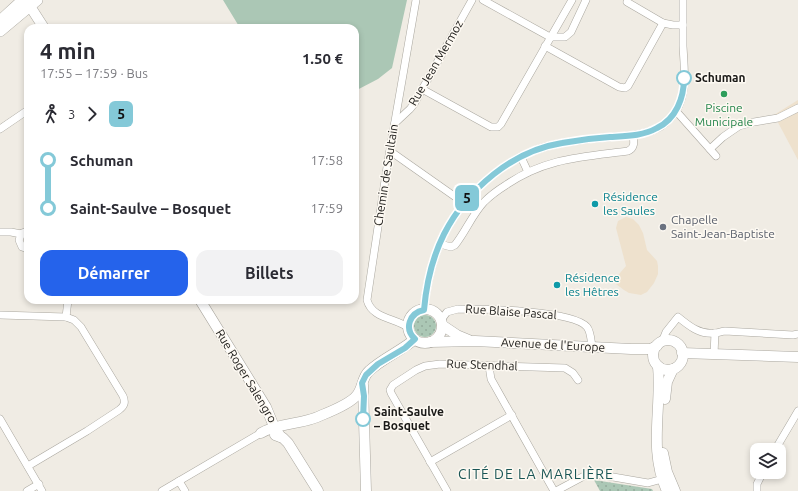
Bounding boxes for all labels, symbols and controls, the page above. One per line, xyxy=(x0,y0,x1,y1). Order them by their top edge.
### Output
street label: Rue Jean Mermoz xyxy=(406,17,466,108)
text: 4 min xyxy=(40,38,96,63)
text: 1.50 € xyxy=(302,50,343,67)
text: 17:55 – 17:59 · Bus xyxy=(40,66,148,80)
marker: Schuman xyxy=(676,70,692,86)
place label: Schuman xyxy=(695,71,746,84)
marker: Piscine Municipale xyxy=(719,89,729,99)
place label: Piscine Municipale xyxy=(695,101,753,128)
icon: walk xyxy=(40,103,62,125)
icon: forward xyxy=(81,103,103,125)
text: 5 xyxy=(117,106,125,122)
text: 3 xyxy=(68,107,75,121)
street label: Chemin de Saultain xyxy=(371,123,400,227)
text: Schuman xyxy=(70,152,133,169)
text: 17:58 xyxy=(310,153,343,167)
line badge: 5 xyxy=(454,185,480,211)
text: 5 xyxy=(463,190,471,206)
place label: Résidence les Saules xyxy=(603,190,658,217)
marker: Résidence les Saules xyxy=(590,199,600,209)
text: Saint-Saulve – Bosquet xyxy=(70,200,231,217)
text: 17:59 xyxy=(310,201,343,215)
place label: Chapelle Saint-Jean-Baptiste xyxy=(671,213,775,240)
marker: Chapelle Saint-Jean-Baptiste xyxy=(658,222,668,232)
button: Démarrer xyxy=(40,250,188,296)
button: Billets xyxy=(196,250,343,296)
place label: Résidence les Hêtres xyxy=(565,271,620,298)
marker: Résidence les Hêtres xyxy=(552,280,562,290)
street label: Rue Blaise Pascal xyxy=(465,302,557,321)
street label: Rue Roger Salengro xyxy=(213,327,279,425)
street label: Avenue de l'Europe xyxy=(501,335,605,354)
street label: Rue Stendhal xyxy=(446,357,518,372)
place label: Saint-Saulve – Bosquet xyxy=(374,405,444,432)
marker: Saint-Saulve – Bosquet xyxy=(355,411,371,427)
map controls xyxy=(750,443,786,479)
button: layers xyxy=(750,443,786,479)
district label: CITÉ DE LA MARLIÈRE xyxy=(458,465,614,482)

